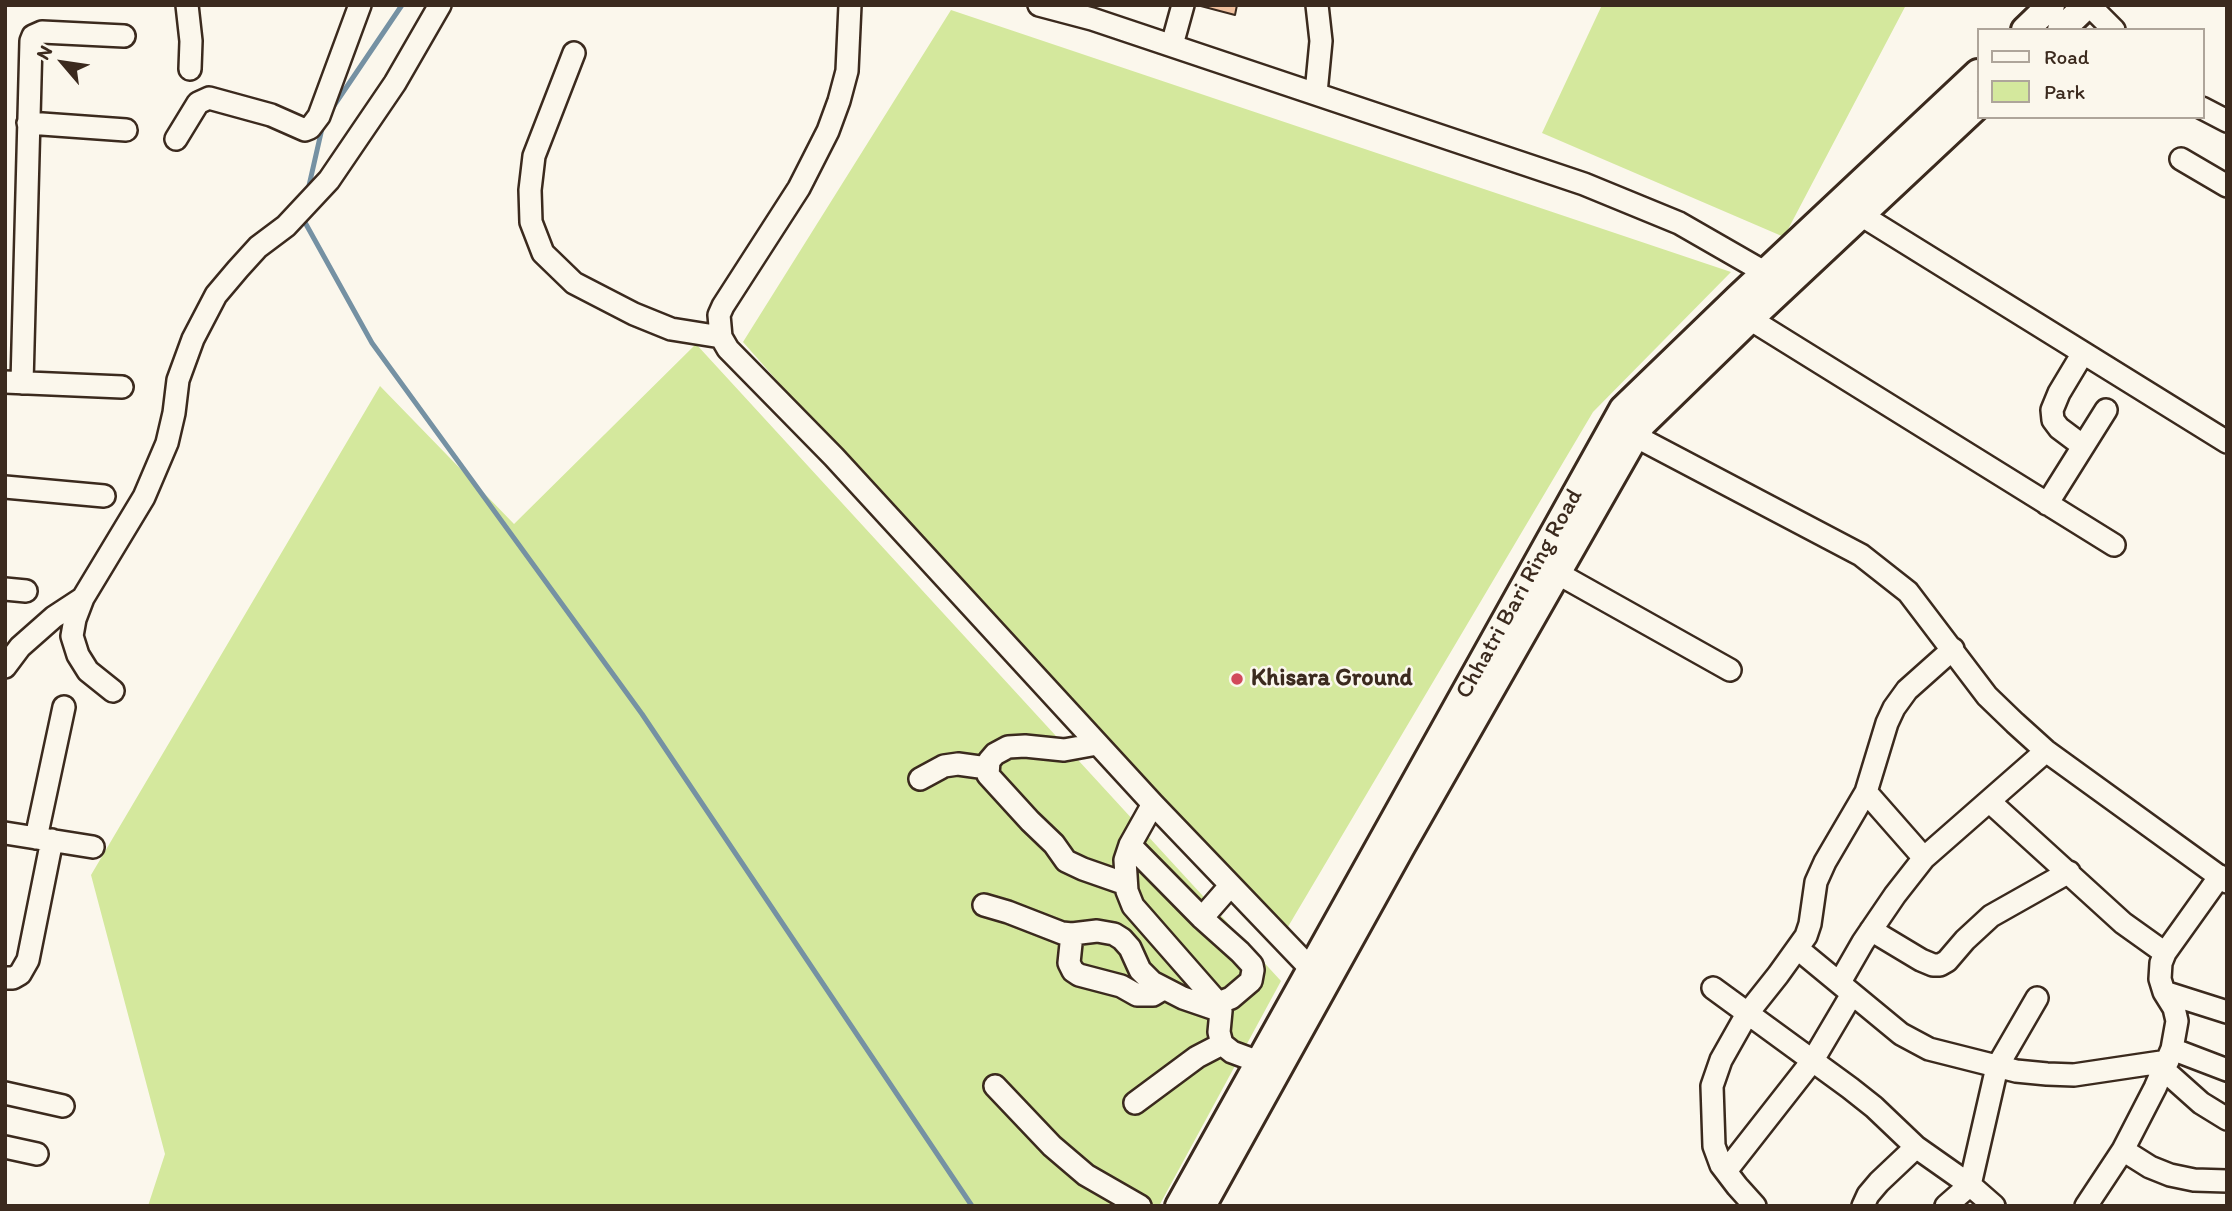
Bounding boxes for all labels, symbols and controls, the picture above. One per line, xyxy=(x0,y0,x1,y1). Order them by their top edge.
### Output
north arrow xyxy=(28,28,98,98)
legend xyxy=(1976,28,2204,119)
text: N xyxy=(31,41,57,64)
text: Road xyxy=(2044,44,2089,69)
text: Park xyxy=(2044,79,2085,104)
street label: Chhatri Bari Ring Road xyxy=(1450,484,1590,704)
place label: Khisara Ground xyxy=(1251,665,1413,693)
marker: Khisara Ground xyxy=(1229,671,1245,687)

